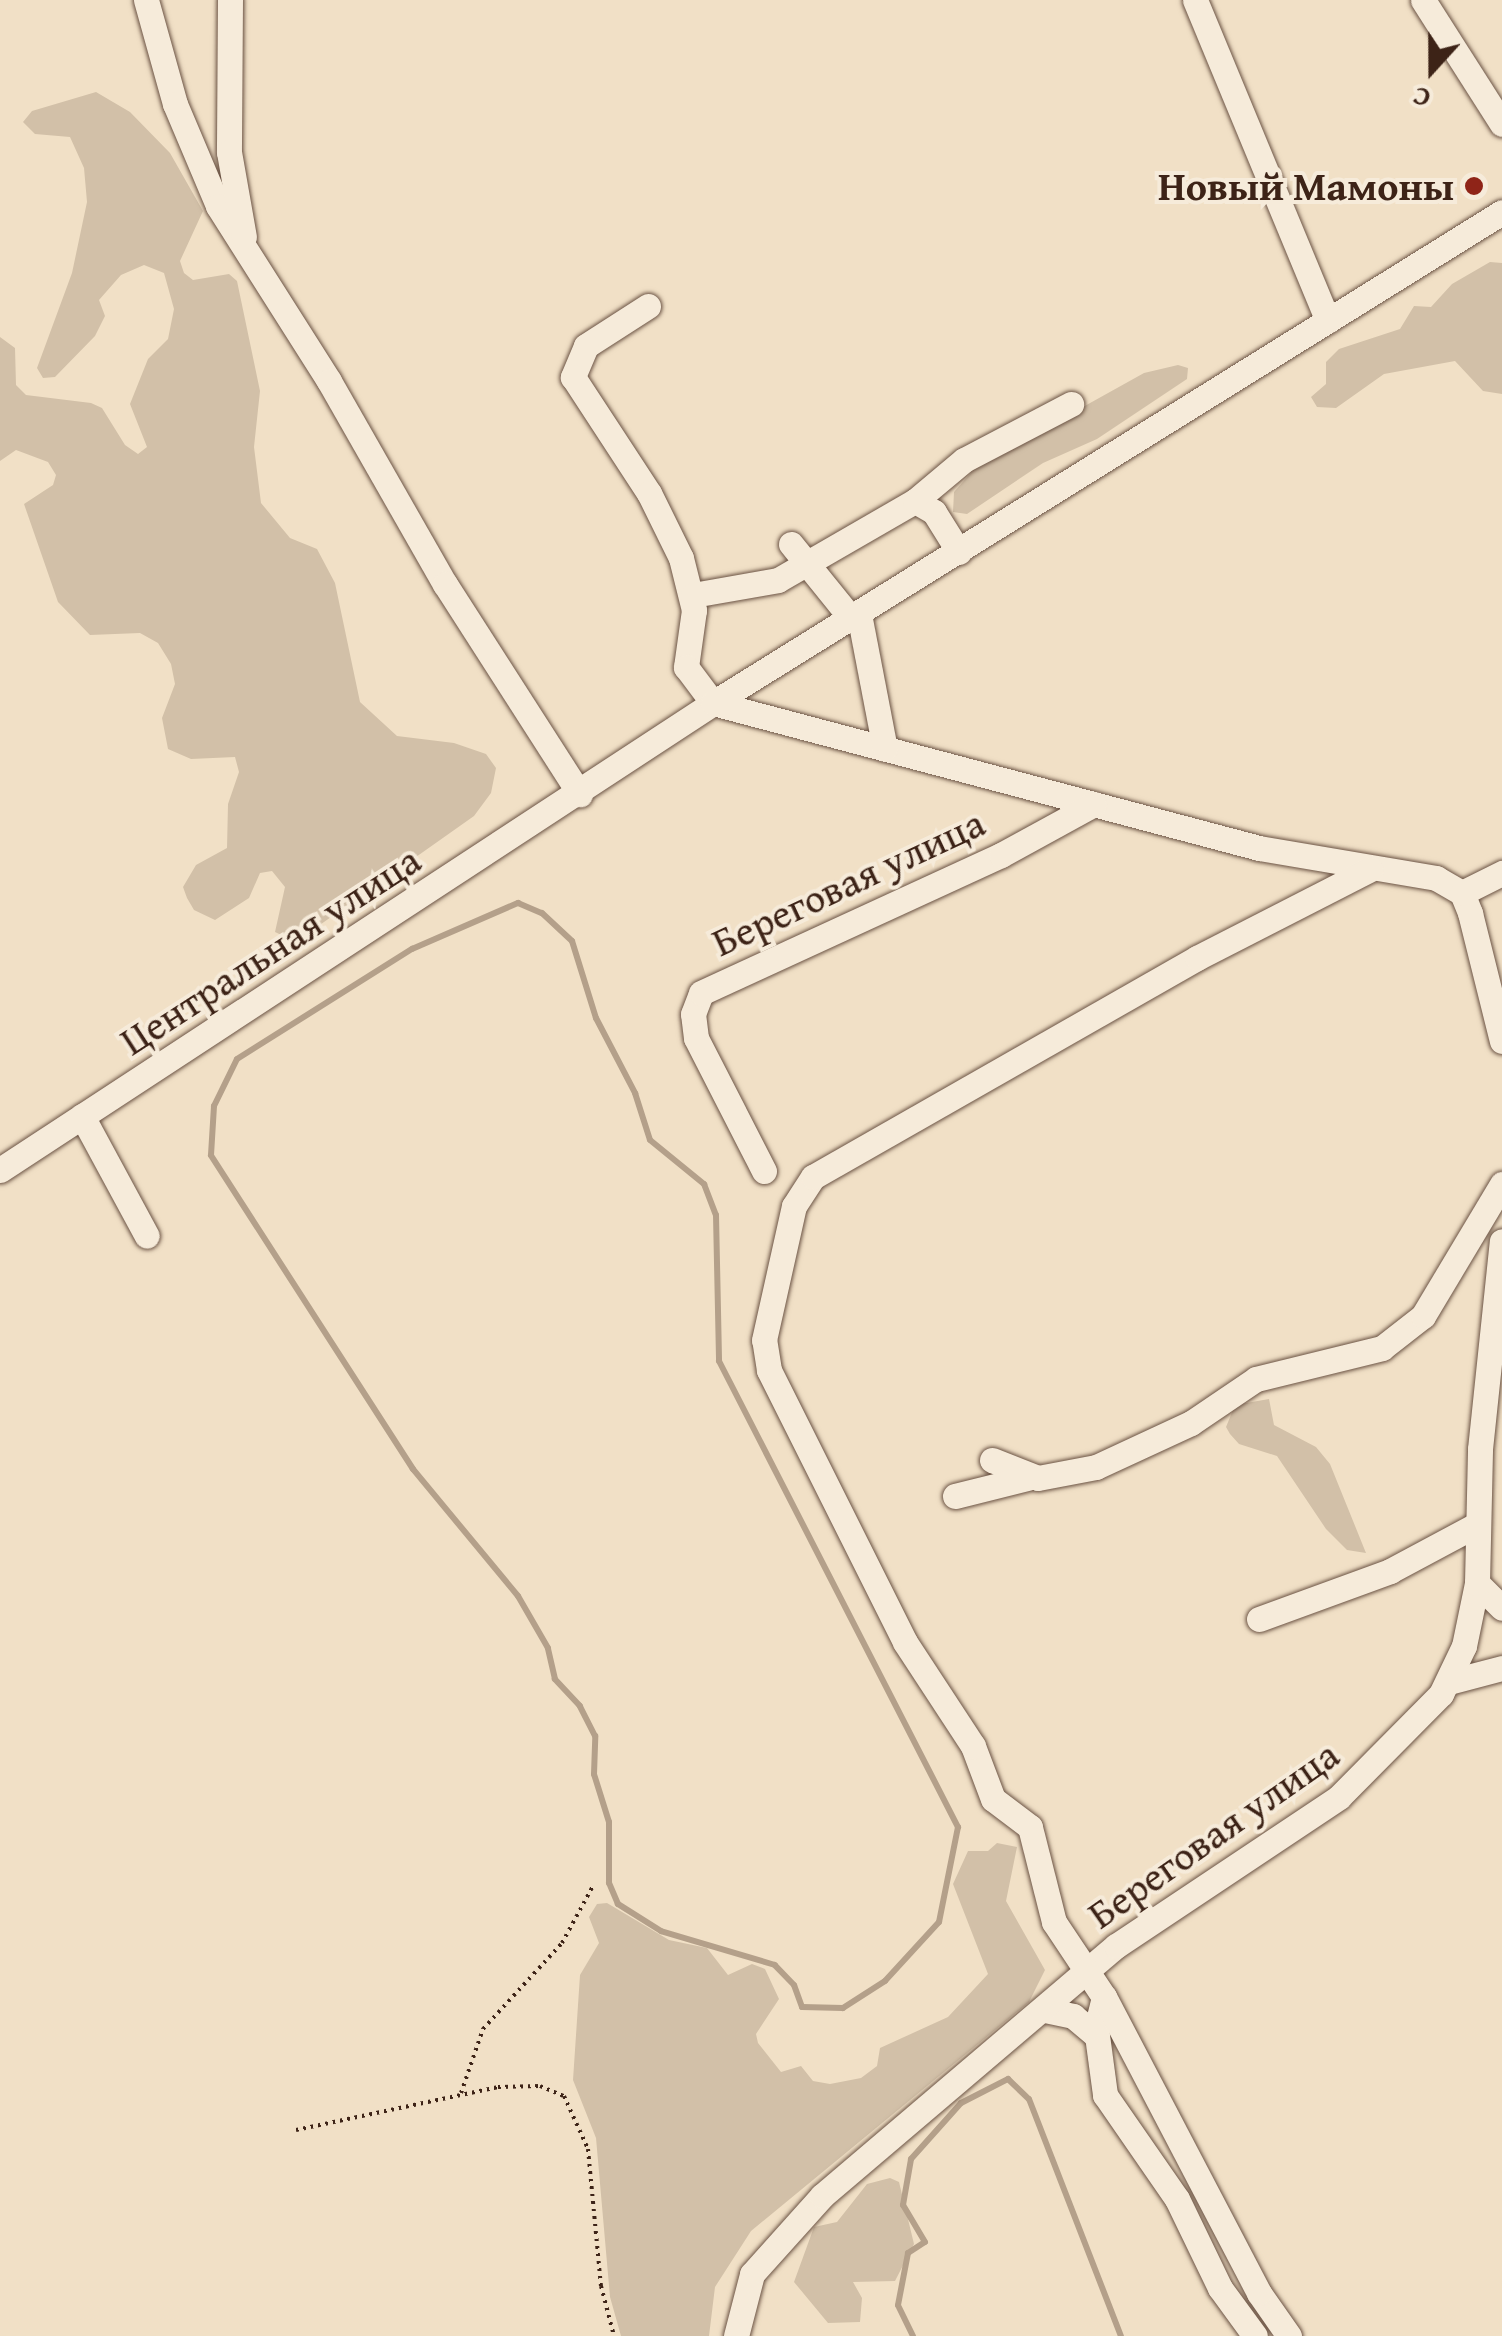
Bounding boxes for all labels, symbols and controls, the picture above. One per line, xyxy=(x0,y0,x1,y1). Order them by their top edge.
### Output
north arrow xyxy=(1382,20,1482,120)
text: С xyxy=(1406,76,1436,120)
place label: Новый Мамоны xyxy=(1158,162,1454,210)
marker: Новый Мамоны xyxy=(1463,175,1485,197)
street label: Береговая улица xyxy=(704,798,992,966)
street label: Центральная улица xyxy=(111,835,429,1065)
street label: Береговая улица xyxy=(1079,1730,1347,1938)

